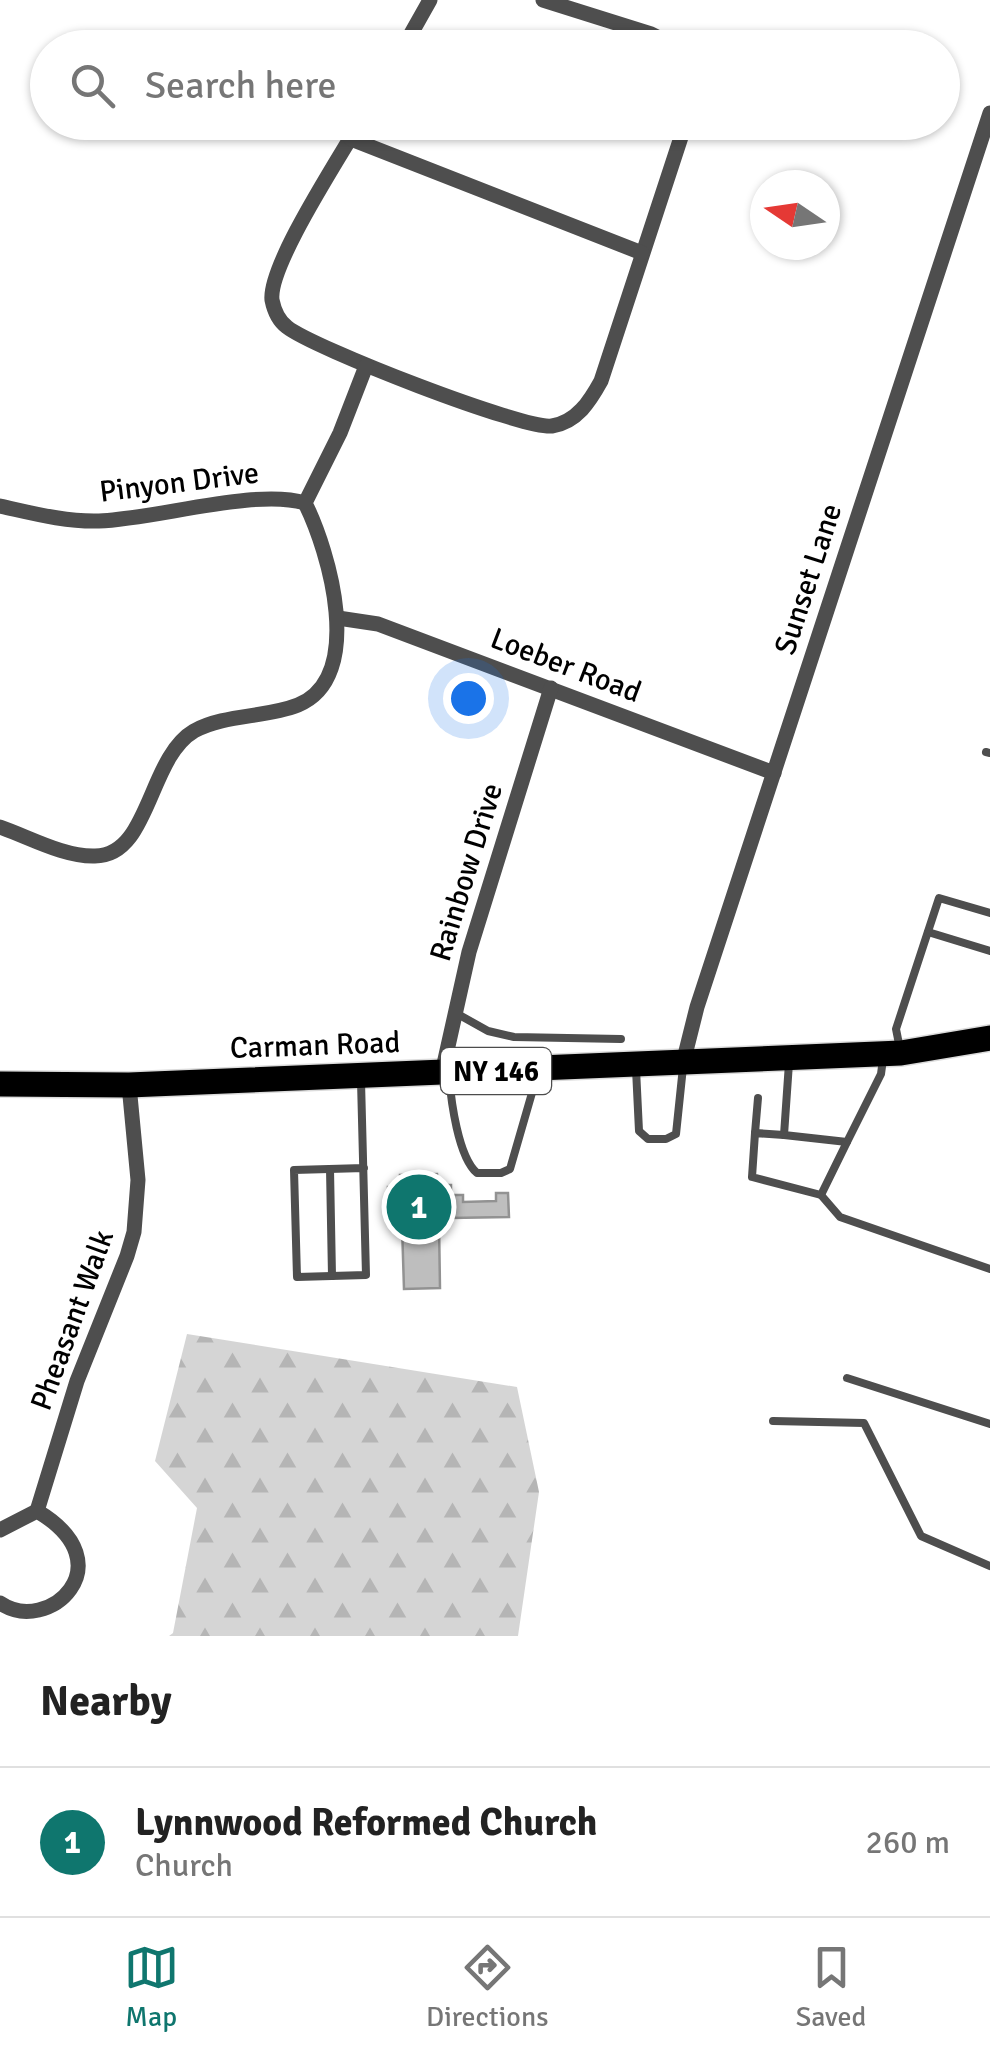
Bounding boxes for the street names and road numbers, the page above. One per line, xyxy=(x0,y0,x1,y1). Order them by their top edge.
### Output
street label: Pinyon Drive xyxy=(97,454,261,511)
street label: Sunset Lane xyxy=(767,499,850,659)
street label: Loeber Road xyxy=(485,620,646,711)
street label: Rainbow Drive xyxy=(422,779,511,966)
street label: Carman Road xyxy=(229,1024,401,1067)
road number: NY 146 xyxy=(441,1048,551,1094)
street label: Pheasant Walk xyxy=(23,1225,122,1415)

